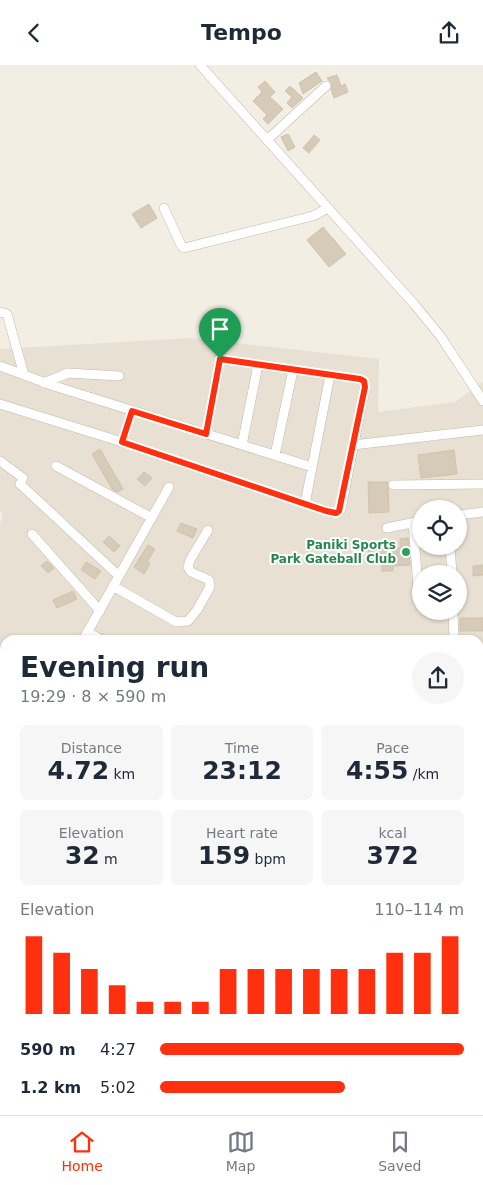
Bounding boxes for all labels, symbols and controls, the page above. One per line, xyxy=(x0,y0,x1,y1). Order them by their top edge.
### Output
icon: back xyxy=(20,19,48,47)
icon: share xyxy=(435,19,463,47)
text: Tempo xyxy=(201,20,282,45)
pin xyxy=(199,308,241,359)
icon: arrive xyxy=(206,315,234,343)
map controls xyxy=(412,500,467,620)
button: locate xyxy=(412,500,467,555)
place label: Paniki Sports Park Gateball Club xyxy=(270,538,396,566)
marker: Paniki Sports Park Gateball Club xyxy=(400,546,412,558)
button: layers xyxy=(412,565,467,620)
text: Evening run xyxy=(20,651,209,684)
button: share xyxy=(412,652,464,704)
text: 19:29 · 8 × 590 m xyxy=(20,687,166,706)
text: Distance xyxy=(61,740,122,756)
text: Time xyxy=(225,740,259,756)
text: Pace xyxy=(376,740,409,756)
text: 4.72 xyxy=(47,756,109,785)
text: 23:12 xyxy=(202,756,282,785)
text: 4:55 xyxy=(346,756,408,785)
text: km xyxy=(109,766,135,782)
text: /km xyxy=(408,766,439,782)
text: Elevation xyxy=(59,825,124,841)
text: Heart rate xyxy=(206,825,278,841)
text: kcal xyxy=(379,825,407,841)
text: 32 xyxy=(65,841,100,870)
text: 159 xyxy=(198,841,250,870)
text: 372 xyxy=(367,841,419,870)
text: m xyxy=(100,851,118,867)
text: bpm xyxy=(250,851,286,867)
text: Elevation xyxy=(20,900,94,919)
text: 110–114 m xyxy=(374,900,464,919)
text: 590 m xyxy=(20,1040,76,1059)
text: 4:27 xyxy=(100,1040,136,1059)
text: 1.2 km xyxy=(20,1078,81,1097)
text: 5:02 xyxy=(100,1078,136,1097)
tab: Home xyxy=(61,1128,103,1174)
tab: Map xyxy=(226,1128,255,1174)
tab: Saved xyxy=(378,1128,422,1174)

